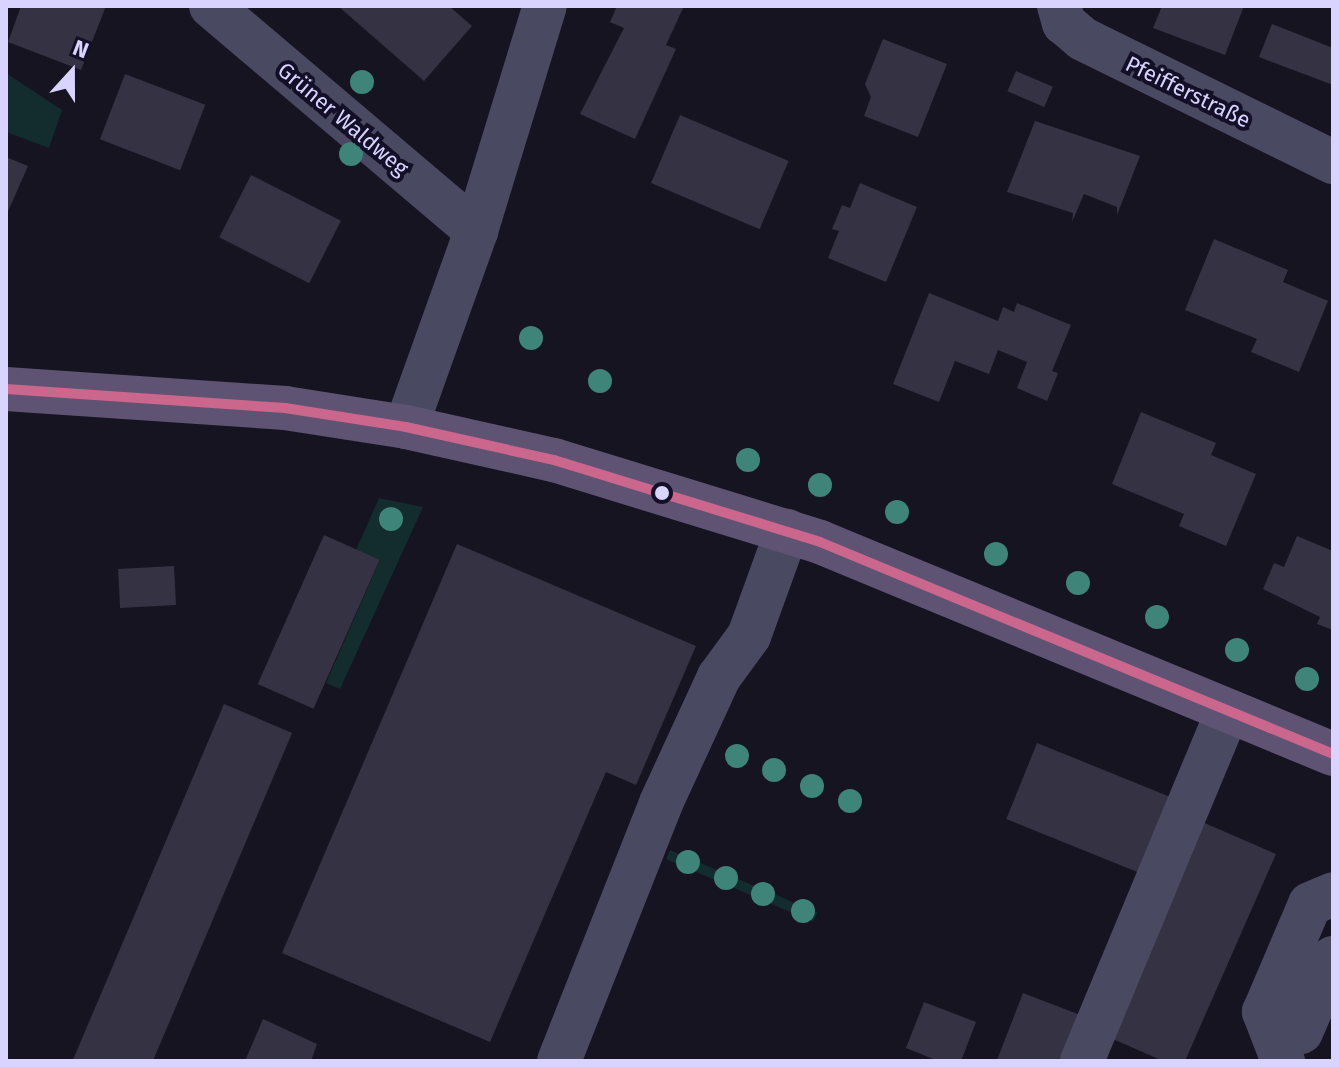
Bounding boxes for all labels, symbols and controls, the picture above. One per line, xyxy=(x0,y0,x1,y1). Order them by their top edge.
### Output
north arrow xyxy=(32,32,112,112)
text: N xyxy=(69,34,92,64)
street label: Pfeifferstraße xyxy=(1121,50,1255,134)
street label: Grüner Waldweg xyxy=(272,57,414,181)
unlabelled marker xyxy=(654,485,670,501)

